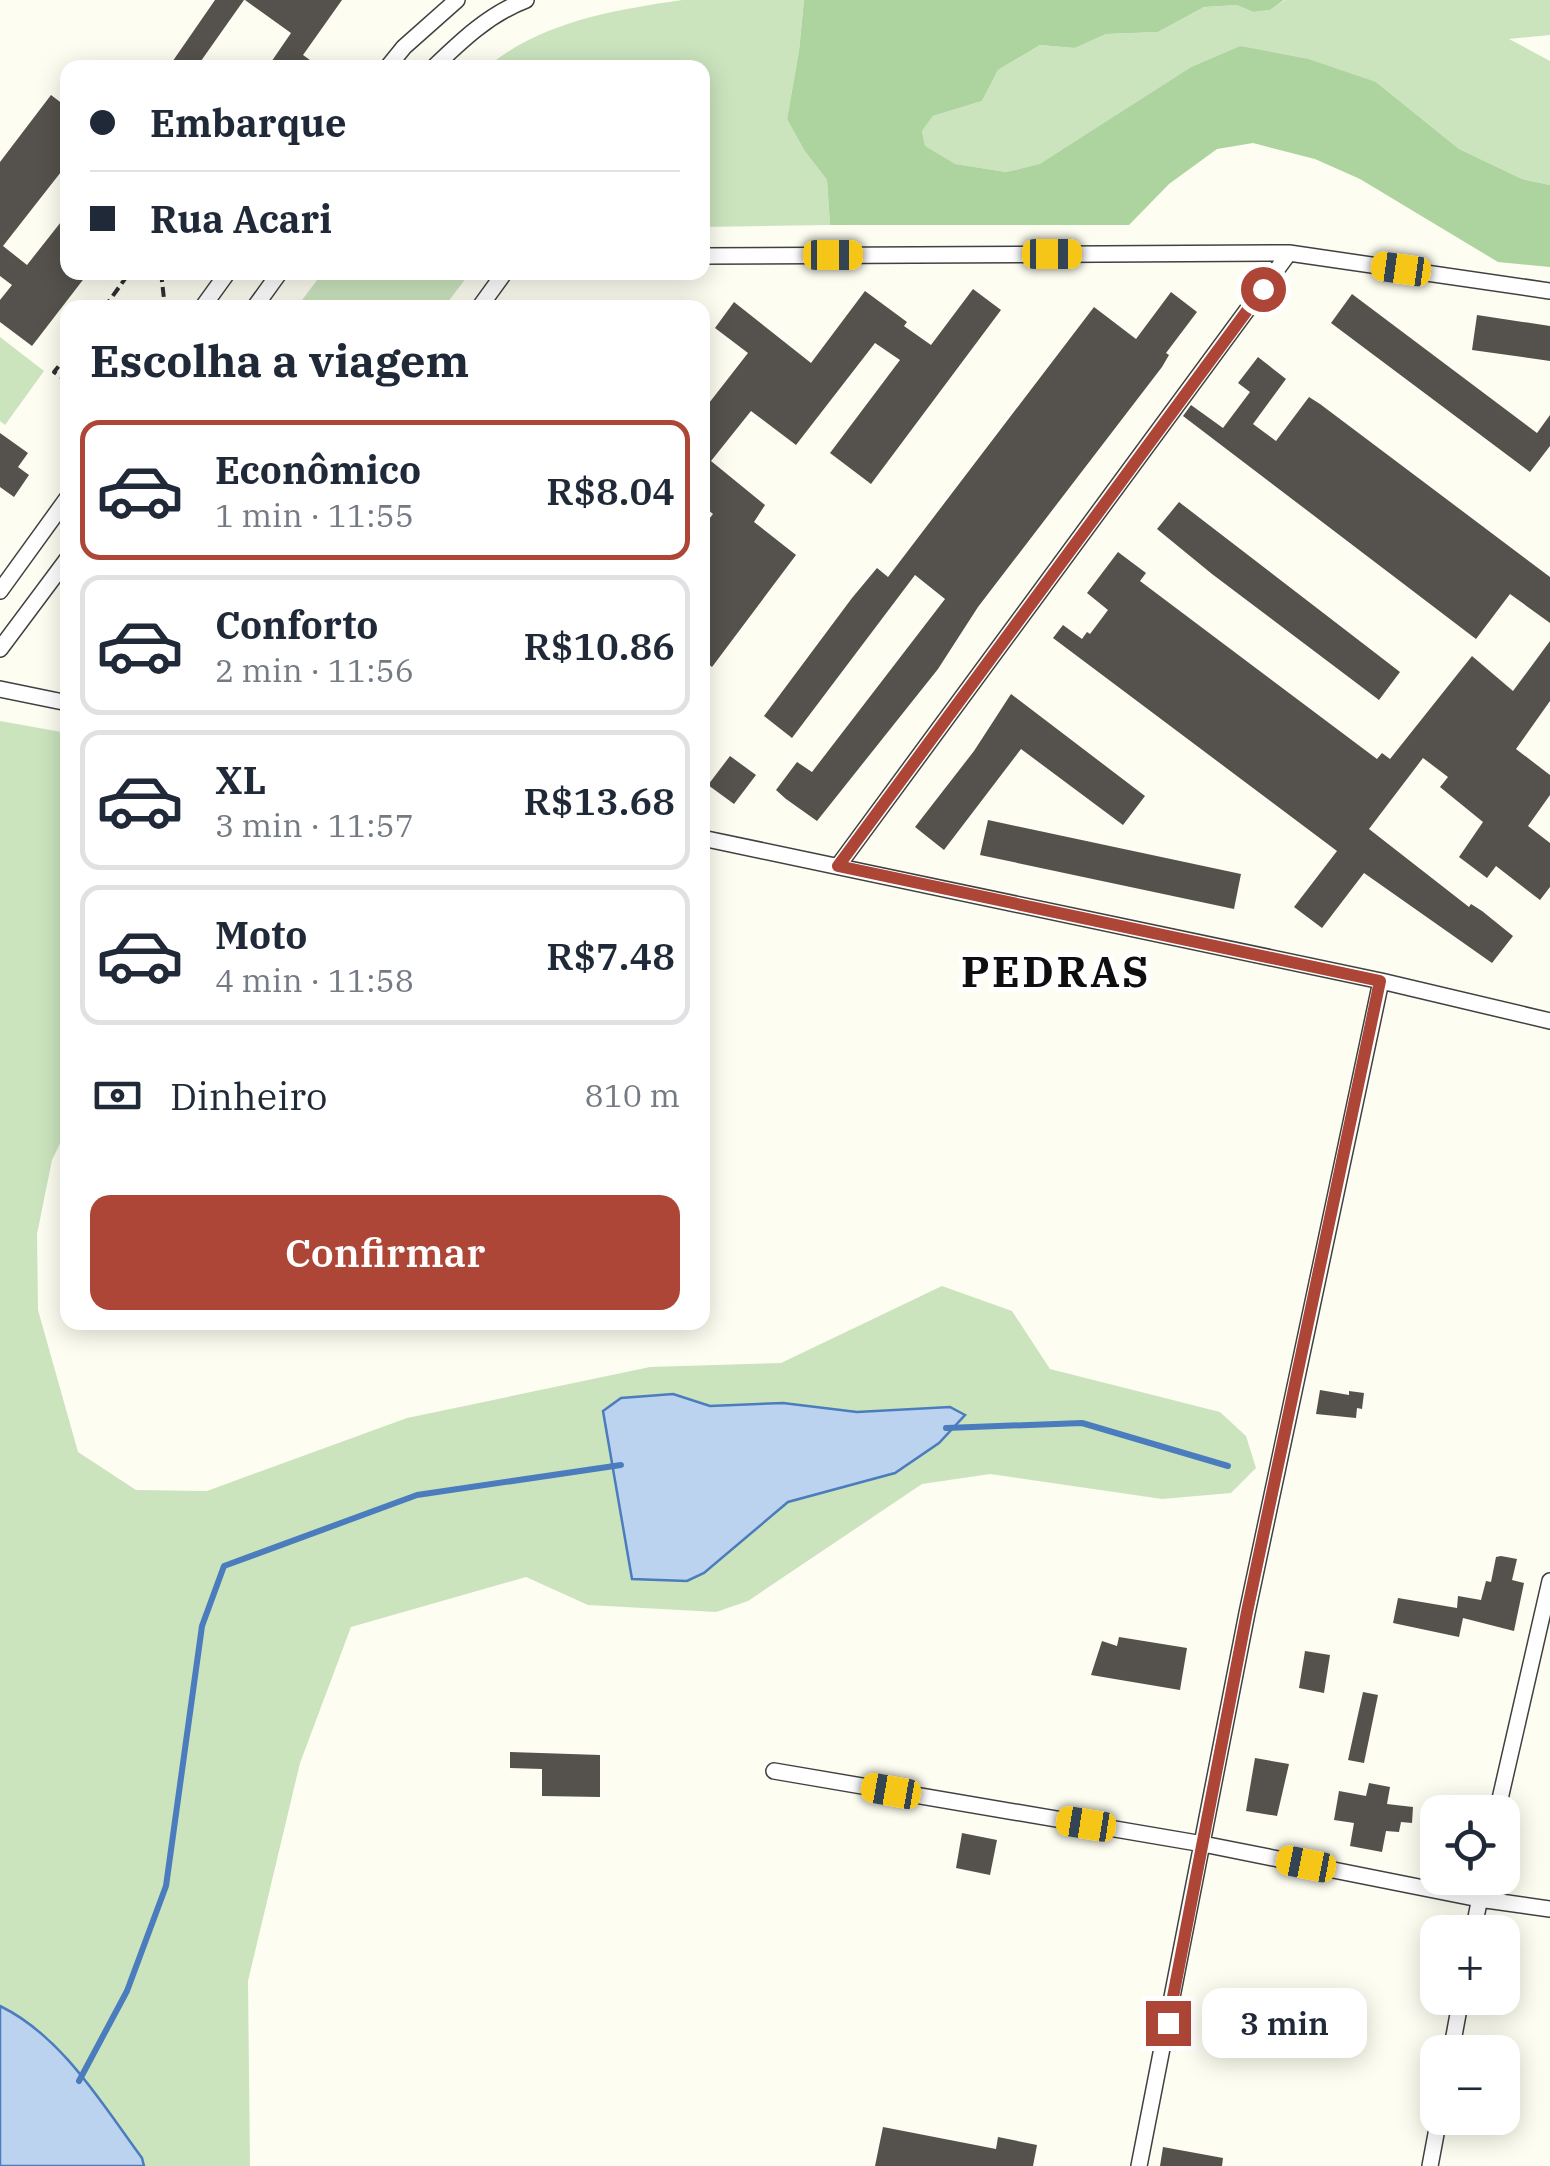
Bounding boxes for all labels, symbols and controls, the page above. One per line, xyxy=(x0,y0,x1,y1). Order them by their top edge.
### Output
text: Embarque xyxy=(150,98,346,147)
text: Rua Acari xyxy=(150,194,332,243)
car xyxy=(1022,239,1082,269)
car xyxy=(803,240,863,270)
car xyxy=(1369,250,1433,288)
route start xyxy=(1241,267,1286,312)
text: Escolha a viagem xyxy=(90,331,469,389)
icon: car xyxy=(95,445,185,535)
text: Econômico xyxy=(215,445,421,494)
text: R$8.04 xyxy=(546,466,675,515)
text: 1 min · 11:55 xyxy=(215,494,414,536)
icon: car xyxy=(95,600,185,690)
text: Conforto xyxy=(215,600,378,649)
text: R$10.86 xyxy=(523,621,675,670)
text: 2 min · 11:56 xyxy=(215,649,414,691)
icon: car xyxy=(95,755,185,845)
text: XL xyxy=(215,755,266,804)
text: R$13.68 xyxy=(523,776,675,825)
text: 3 min · 11:57 xyxy=(215,804,414,846)
icon: car xyxy=(95,910,185,1000)
text: Moto xyxy=(215,910,307,959)
text: R$7.48 xyxy=(546,931,675,980)
district label: PEDRAS xyxy=(961,944,1151,999)
text: 4 min · 11:58 xyxy=(215,959,414,1001)
icon: cash xyxy=(90,1068,145,1123)
text: Dinheiro xyxy=(170,1071,327,1120)
text: 810 m xyxy=(584,1074,680,1116)
button: Confirmar xyxy=(90,1195,680,1310)
car xyxy=(859,1771,923,1811)
map controls xyxy=(1420,1795,1520,2135)
button: locate xyxy=(1420,1795,1520,1895)
car xyxy=(1054,1804,1118,1844)
car xyxy=(1274,1844,1338,1884)
button: + xyxy=(1420,1915,1520,2015)
callout: 3 min xyxy=(1203,1988,1368,2058)
route end xyxy=(1146,2001,1191,2046)
text: 3 min xyxy=(1240,2002,1329,2044)
button: − xyxy=(1420,2035,1520,2135)

